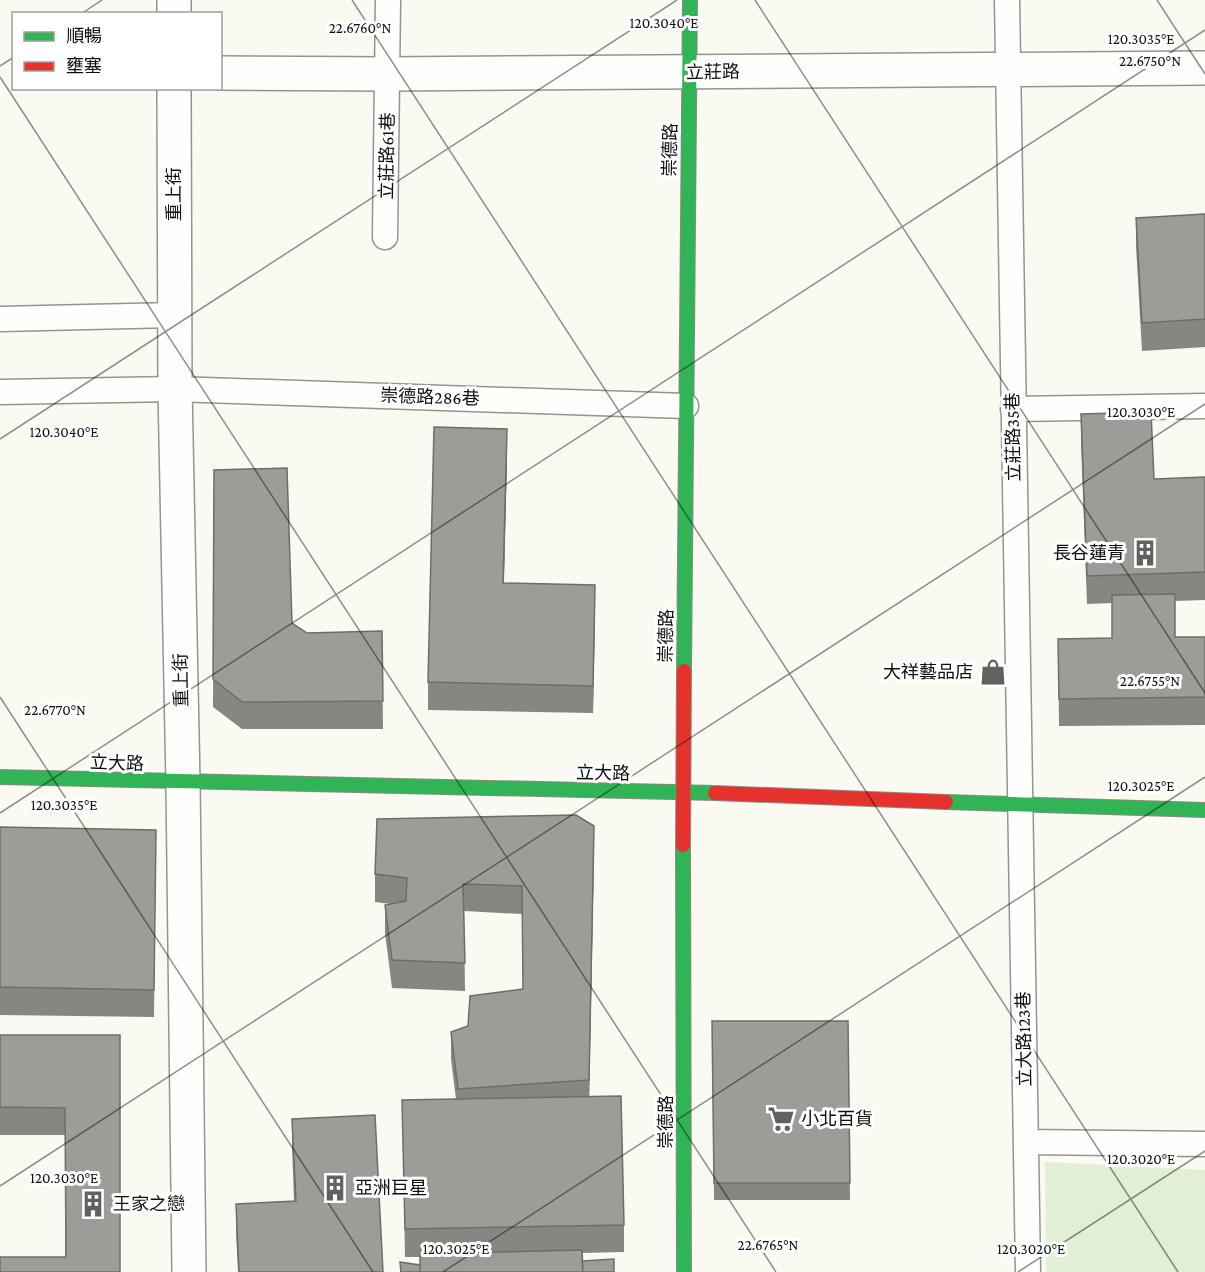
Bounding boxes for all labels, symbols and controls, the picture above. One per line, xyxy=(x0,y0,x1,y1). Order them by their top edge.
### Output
legend xyxy=(12,12,222,90)
text: 120.3040°E xyxy=(630,15,698,31)
text: 22.6760°N xyxy=(329,20,391,36)
text: 順暢 xyxy=(66,26,102,46)
text: 120.3035°E xyxy=(1108,31,1174,47)
text: 22.6750°N xyxy=(1119,53,1181,69)
text: 壅塞 xyxy=(66,56,102,76)
street label: 立莊路 xyxy=(686,62,740,82)
street label: 立莊路61巷 xyxy=(376,112,398,200)
street label: 崇德路 xyxy=(660,123,680,177)
street label: 重上街 xyxy=(164,167,184,221)
street label: 崇德路286巷 xyxy=(380,385,480,409)
street label: 立莊路35巷 xyxy=(1002,392,1024,482)
text: 120.3030°E xyxy=(1107,404,1175,420)
text: 120.3040°E xyxy=(30,424,98,440)
building icon: 長谷蓮青 xyxy=(1130,538,1160,568)
place label: 長谷蓮青 xyxy=(1053,543,1125,563)
street label: 崇德路 xyxy=(656,609,676,663)
street label: 重上街 xyxy=(171,653,191,707)
shop icon: 大祥藝品店 xyxy=(978,657,1008,687)
place label: 大祥藝品店 xyxy=(883,662,973,682)
text: 22.6755°N xyxy=(1120,673,1180,689)
text: 22.6770°N xyxy=(24,702,86,718)
street label: 立大路 xyxy=(90,752,144,774)
street label: 立大路 xyxy=(576,763,630,783)
text: 120.3025°E xyxy=(1108,778,1174,794)
text: 120.3035°E xyxy=(31,797,97,813)
street label: 立大路123巷 xyxy=(1013,991,1035,1087)
street label: 崇德路 xyxy=(656,1095,676,1149)
supermarket icon: 小北百貨 xyxy=(766,1104,796,1134)
place label: 小北百貨 xyxy=(801,1109,873,1129)
text: 120.3020°E xyxy=(1107,1151,1175,1167)
text: 120.3030°E xyxy=(30,1170,98,1186)
building icon: 亞洲巨星 xyxy=(320,1173,350,1203)
place label: 亞洲巨星 xyxy=(355,1178,427,1198)
building icon: 王家之戀 xyxy=(78,1189,108,1219)
place label: 王家之戀 xyxy=(113,1194,185,1214)
text: 22.6765°N xyxy=(738,1237,799,1253)
text: 120.3025°E xyxy=(423,1241,489,1257)
text: 120.3020°E xyxy=(997,1241,1065,1257)

